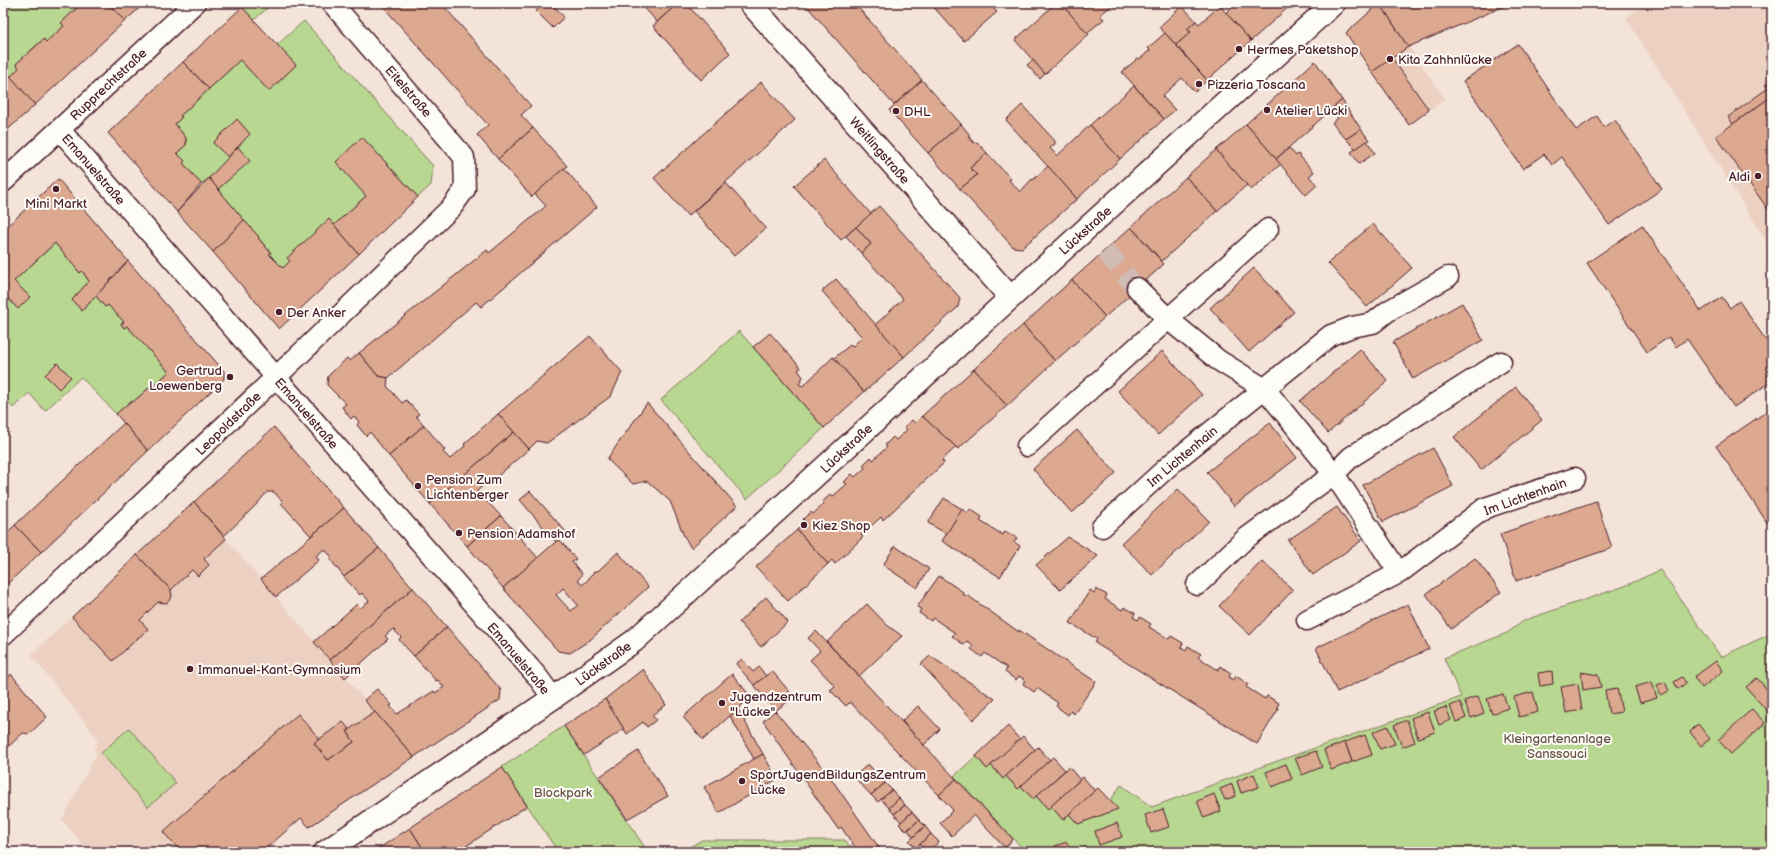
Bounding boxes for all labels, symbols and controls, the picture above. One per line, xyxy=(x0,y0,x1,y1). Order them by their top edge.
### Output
place label: Hermes Paketshop xyxy=(1247,42,1359,58)
marker: Hermes Paketshop xyxy=(1234,44,1244,54)
street label: Rupprechtstraße xyxy=(67,45,150,124)
place label: Kita Zahhnlücke xyxy=(1398,52,1492,68)
marker: Kita Zahhnlücke xyxy=(1385,54,1395,64)
street label: Eitelstraße xyxy=(382,63,435,121)
place label: Pizzeria Toscana xyxy=(1207,77,1306,93)
marker: Pizzeria Toscana xyxy=(1194,79,1204,89)
place label: Atelier Lücki xyxy=(1275,103,1347,119)
place label: DHL xyxy=(904,104,931,120)
marker: Atelier Lücki xyxy=(1262,105,1272,115)
marker: DHL xyxy=(891,106,901,116)
street label: Weitlingstraße xyxy=(846,114,913,188)
street label: Emanuelstraße xyxy=(58,131,129,209)
place label: Aldi xyxy=(1729,169,1750,185)
marker: Aldi xyxy=(1753,171,1763,181)
marker: Mini Markt xyxy=(51,184,61,194)
place label: Mini Markt xyxy=(25,196,87,212)
street label: Lückstraße xyxy=(1056,203,1115,259)
place label: Der Anker xyxy=(287,305,346,321)
marker: Der Anker xyxy=(274,307,284,317)
place label: Gertrud Loewenberg xyxy=(149,363,222,394)
marker: Gertrud Loewenberg xyxy=(225,372,235,382)
street label: Emanuelstraße xyxy=(271,375,342,453)
street label: Leopoldstraße xyxy=(193,388,265,459)
street label: Lückstraße xyxy=(817,420,876,477)
street label: Im Lichtenhain xyxy=(1144,423,1221,491)
place label: Pension Zum Lichtenberger xyxy=(426,472,509,503)
street label: Im Lichtenhain xyxy=(1482,475,1569,519)
marker: Pension Zum Lichtenberger xyxy=(413,481,423,491)
place label: Kiez Shop xyxy=(812,518,871,534)
marker: Kiez Shop xyxy=(799,520,809,530)
place label: Pension Adamshof xyxy=(467,526,576,542)
marker: Pension Adamshof xyxy=(454,528,464,538)
street label: Emanuelstraße xyxy=(484,619,553,698)
street label: Lückstraße xyxy=(572,638,635,689)
place label: Immanuel-Kant-Gymnasium xyxy=(198,662,361,678)
marker: Immanuel-Kant-Gymnasium xyxy=(185,664,195,674)
place label: Jugendzentrum "Lücke" xyxy=(730,689,822,720)
marker: Jugendzentrum "Lücke" xyxy=(717,698,727,708)
park label: Kleingartenanlage Sanssouci xyxy=(1503,731,1611,762)
place label: SportJugendBildungsZentrum Lücke xyxy=(750,767,926,798)
marker: SportJugendBildungsZentrum Lücke xyxy=(737,776,747,786)
park label: Blockpark xyxy=(534,785,593,801)

